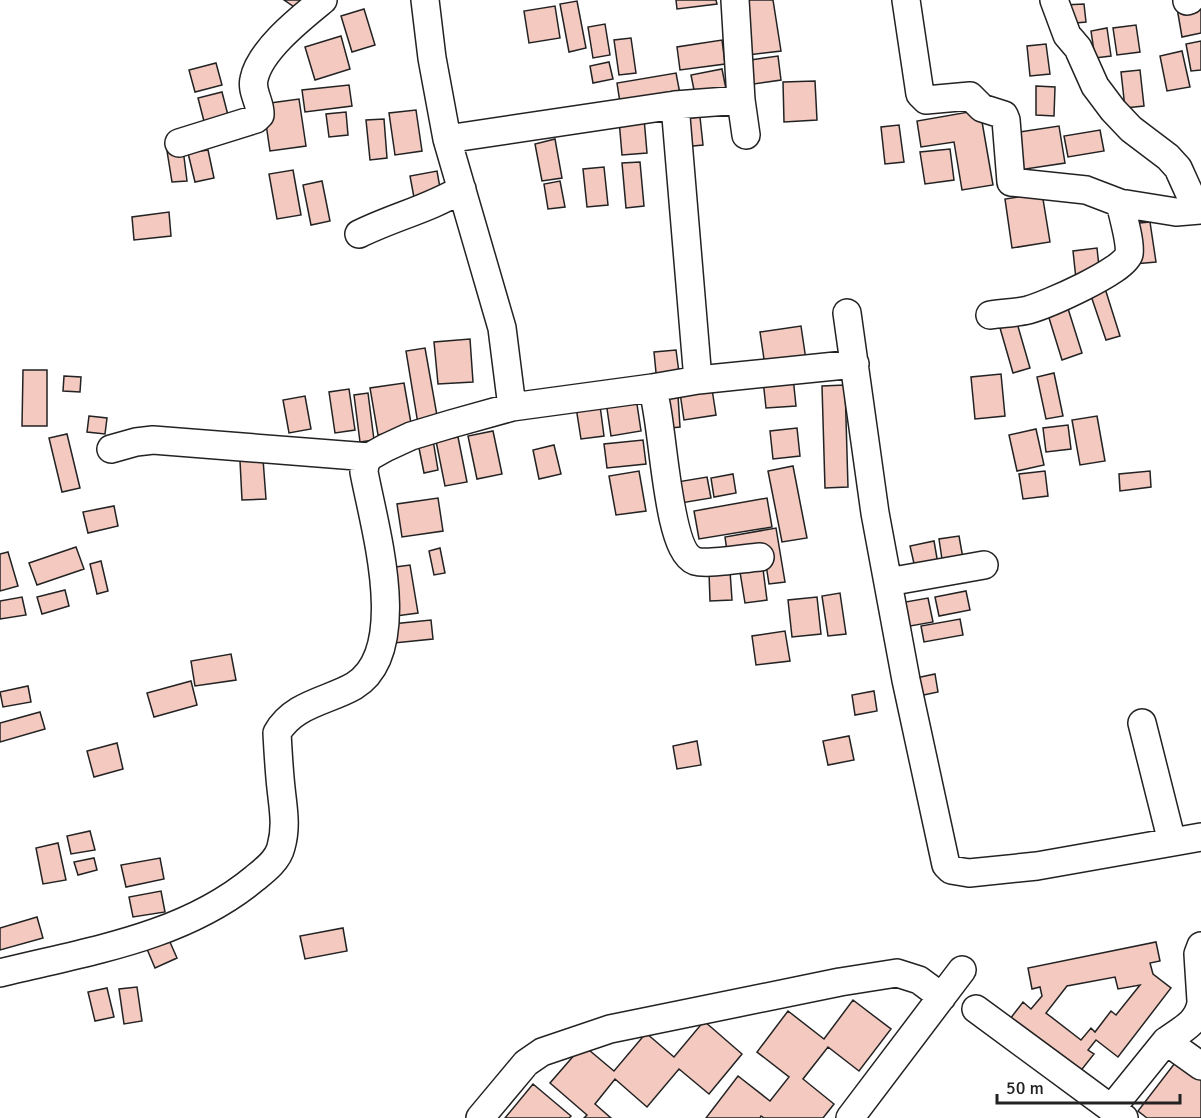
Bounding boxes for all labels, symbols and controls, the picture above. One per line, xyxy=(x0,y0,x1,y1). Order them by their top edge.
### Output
scale bar xyxy=(997,1067,1180,1105)
text: 50 m xyxy=(1006,1077,1044,1099)

